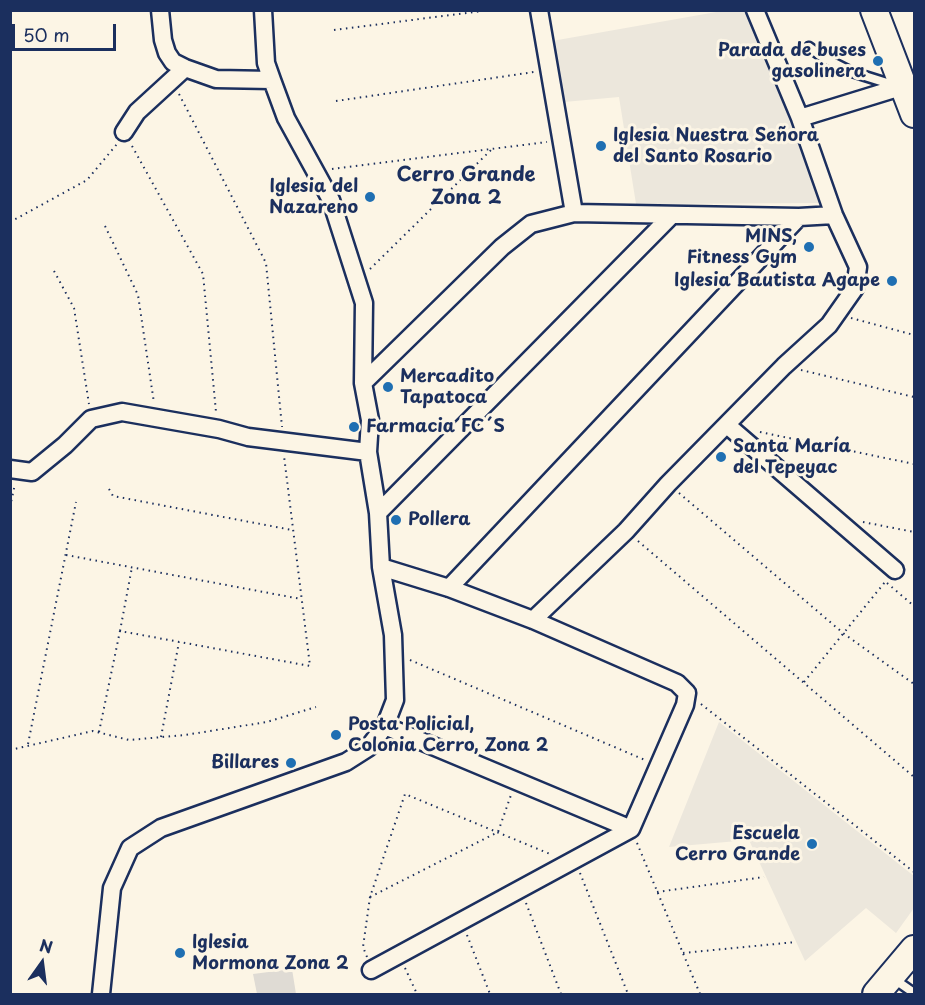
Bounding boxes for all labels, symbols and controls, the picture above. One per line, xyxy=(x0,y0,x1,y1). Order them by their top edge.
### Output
scale bar xyxy=(15,12,118,50)
text: 50 m xyxy=(23,21,70,48)
place label: Parada de buses gasolinera xyxy=(718,40,866,82)
marker: Parada de buses gasolinera xyxy=(871,54,885,68)
place label: Iglesia Nuestra Señora del Santo Rosario xyxy=(613,125,819,168)
marker: Iglesia Nuestra Señora del Santo Rosario xyxy=(594,139,608,153)
district label: Cerro Grande Zona 2 xyxy=(396,163,536,210)
place label: Iglesia del Nazareno xyxy=(269,176,358,219)
marker: Iglesia del Nazareno xyxy=(363,190,377,204)
place label: MINS, Fitness Gym xyxy=(687,226,797,268)
marker: MINS, Fitness Gym xyxy=(802,240,816,254)
place label: Iglesia Bautista Agape xyxy=(674,270,880,292)
marker: Iglesia Bautista Agape xyxy=(885,274,899,288)
place label: Mercadito Tapatoca xyxy=(400,366,494,409)
marker: Mercadito Tapatoca xyxy=(381,380,395,394)
place label: Farmacia FC´S xyxy=(366,416,505,438)
marker: Farmacia FC´S xyxy=(347,420,361,434)
place label: Santa María del Tepeyac xyxy=(733,436,851,478)
marker: Santa María del Tepeyac xyxy=(714,450,728,464)
place label: Pollera xyxy=(408,509,471,531)
marker: Pollera xyxy=(389,513,403,527)
place label: Posta Policial, Colonia Cerro, Zona 2 xyxy=(348,714,548,756)
marker: Posta Policial, Colonia Cerro, Zona 2 xyxy=(329,728,343,742)
place label: Billares xyxy=(211,752,279,774)
marker: Billares xyxy=(284,756,298,770)
place label: Escuela Cerro Grande xyxy=(675,823,800,866)
marker: Escuela Cerro Grande xyxy=(805,837,819,851)
text: N xyxy=(37,932,55,959)
place label: Iglesia Mormona Zona 2 xyxy=(192,932,348,974)
north arrow xyxy=(12,933,72,993)
marker: Iglesia Mormona Zona 2 xyxy=(173,946,187,960)

